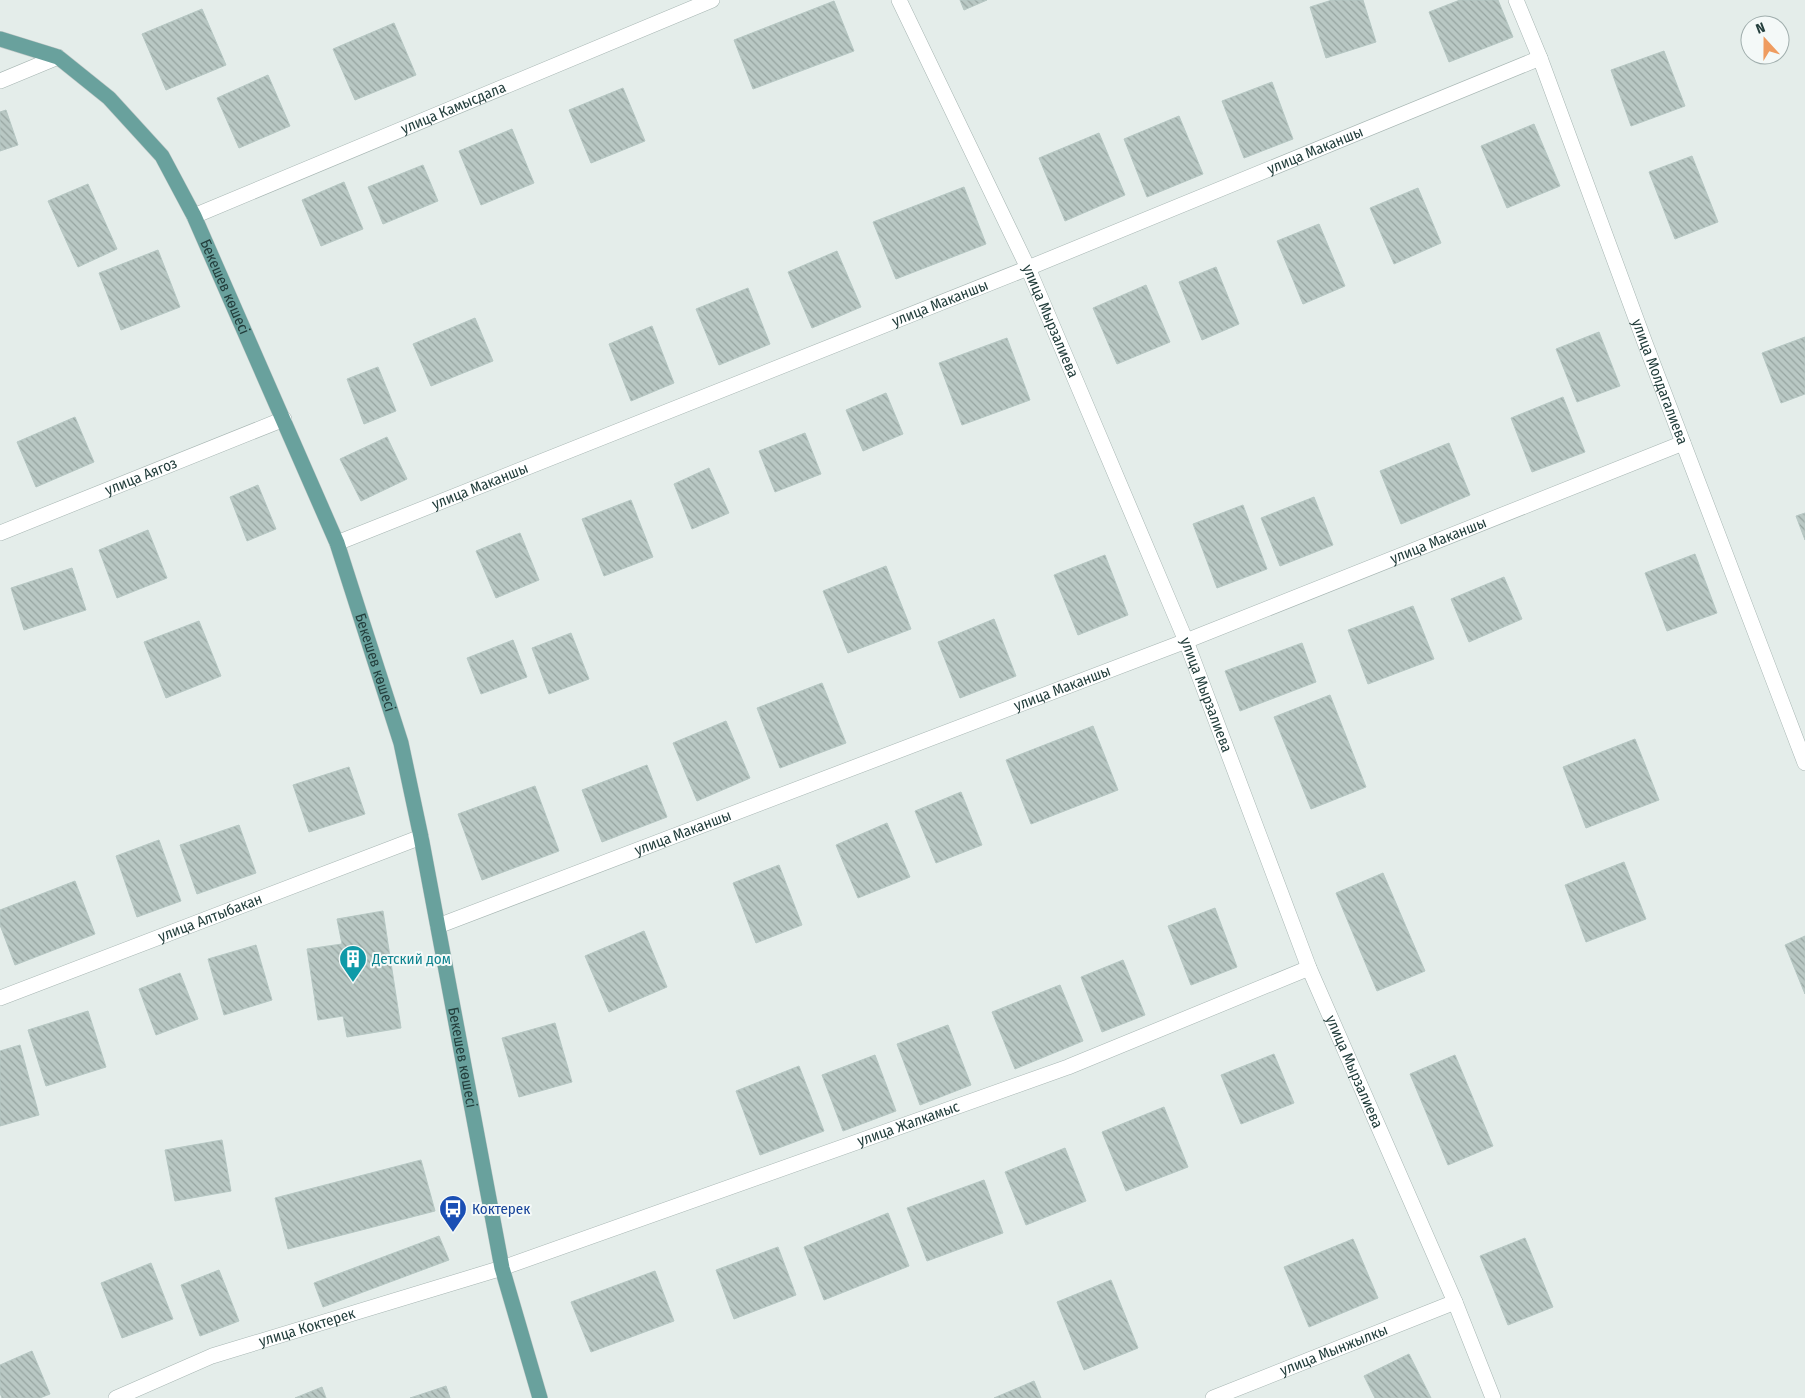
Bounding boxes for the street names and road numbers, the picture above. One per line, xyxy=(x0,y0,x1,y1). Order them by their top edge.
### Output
street label: улица Камысдала xyxy=(398,78,508,138)
street label: улица Маканшы xyxy=(1264,123,1366,178)
street label: Бекешев көшесі xyxy=(196,236,254,337)
street label: улица Мырзалиева xyxy=(1019,262,1082,380)
street label: улица Маканшы xyxy=(889,276,991,330)
street label: улица Молдагалиева xyxy=(1628,317,1692,447)
street label: улица Аягоз xyxy=(102,454,180,499)
street label: улица Маканшы xyxy=(429,459,531,513)
street label: улица Маканшы xyxy=(1388,513,1489,568)
street label: Бекешев көшесі xyxy=(351,611,399,714)
street label: улица Мырзалиева xyxy=(1176,635,1236,755)
street label: улица Маканшы xyxy=(1011,662,1113,715)
street label: улица Маканшы xyxy=(632,806,734,859)
street label: улица Алтыбакан xyxy=(156,890,265,946)
street label: Бекешев көшесі xyxy=(444,1006,481,1109)
street label: улица Мырзалиева xyxy=(1322,1012,1387,1131)
street label: улица Жалкамыс xyxy=(855,1097,962,1150)
street label: улица Коктерек xyxy=(257,1304,357,1350)
street label: улица Мынжылкы xyxy=(1277,1321,1390,1379)

